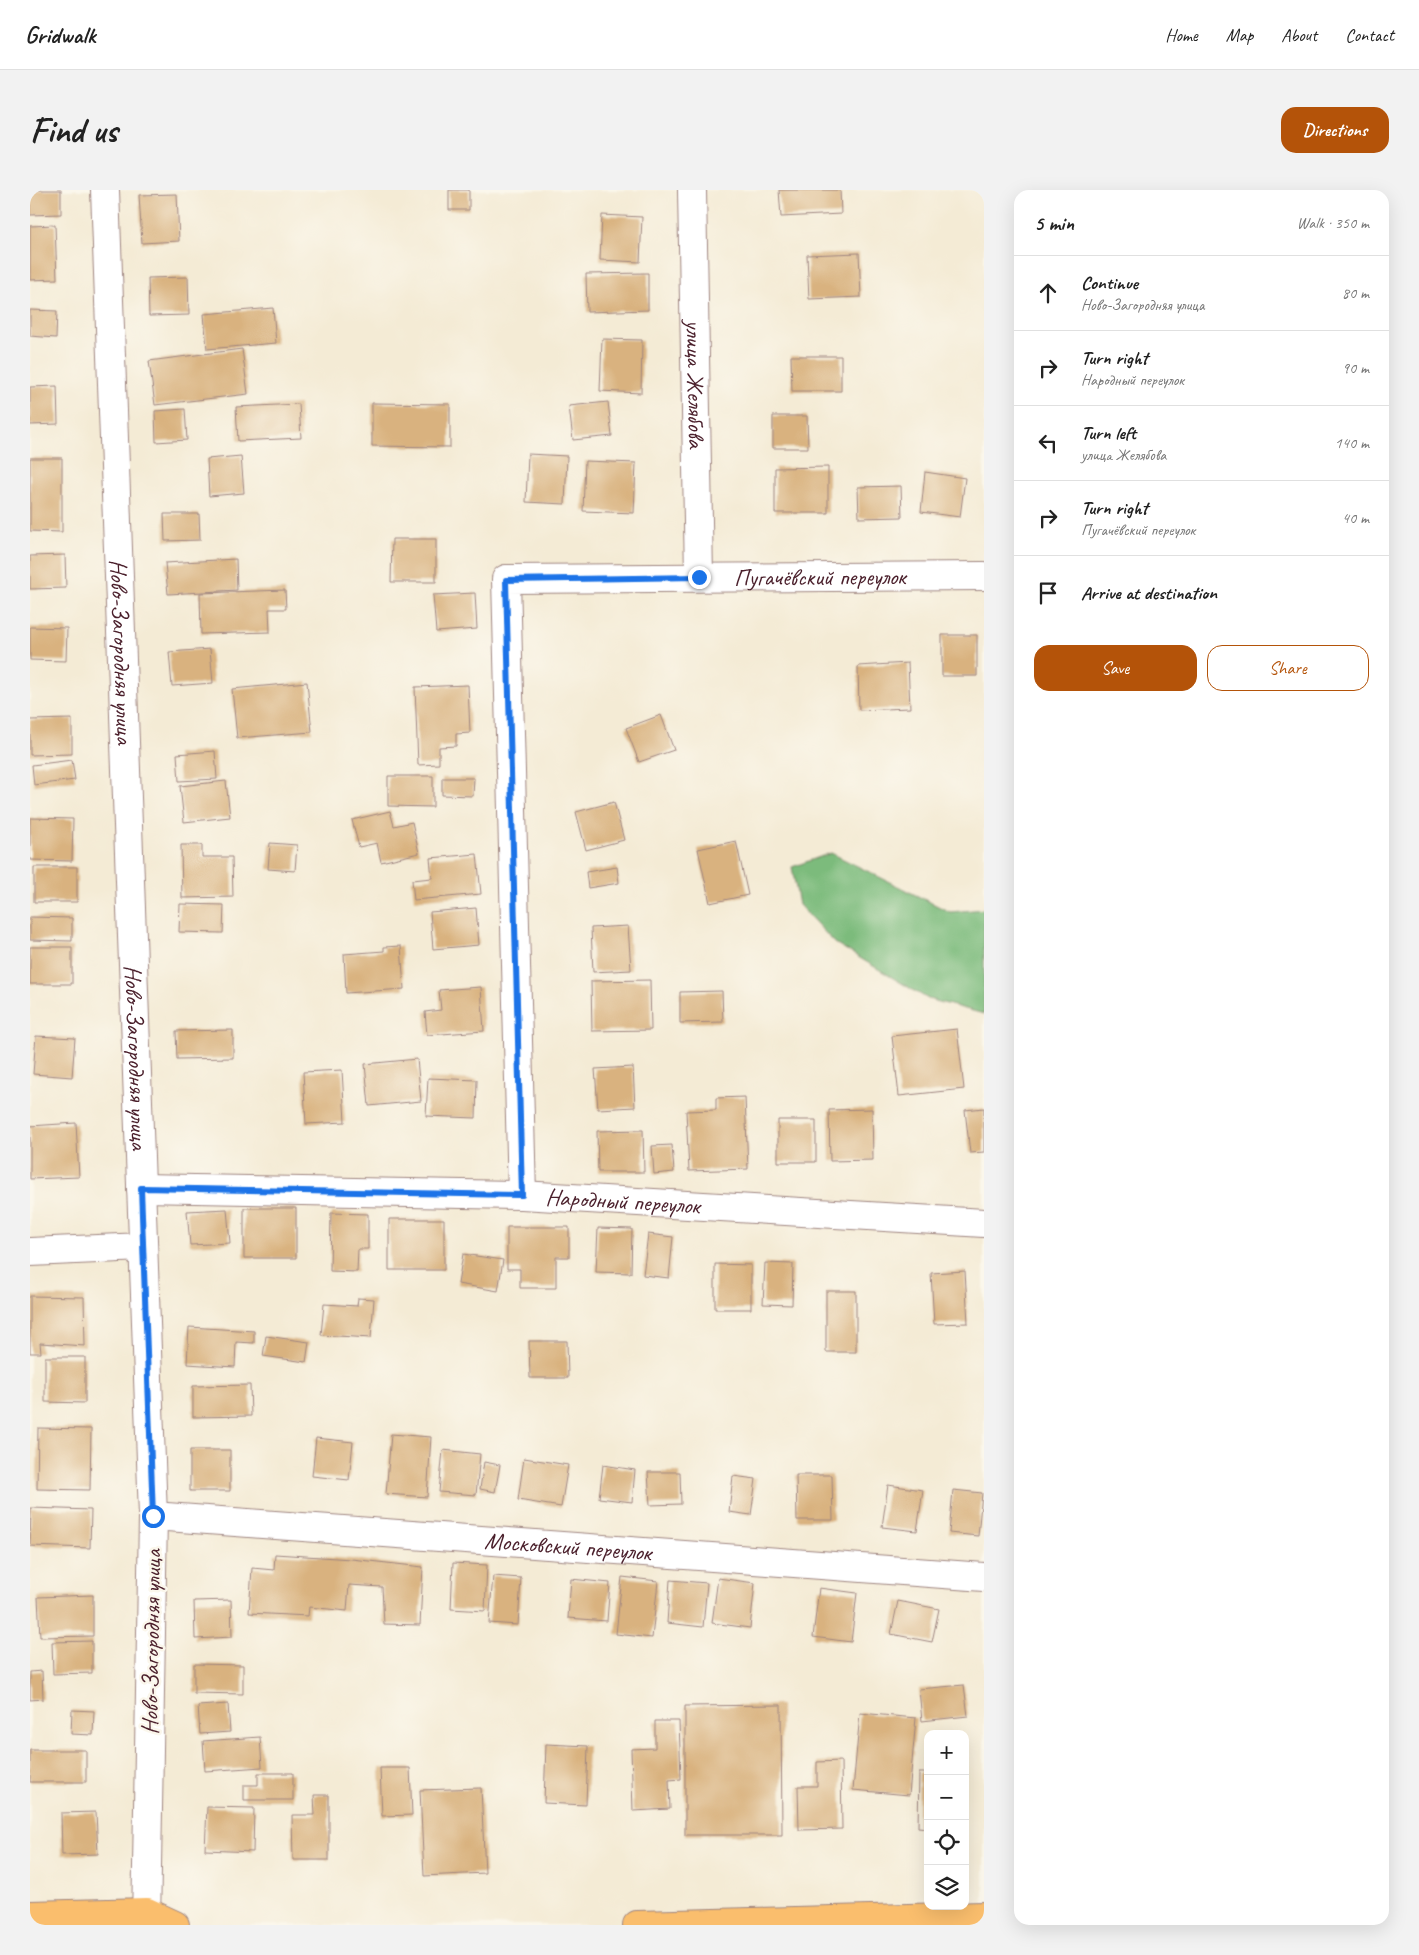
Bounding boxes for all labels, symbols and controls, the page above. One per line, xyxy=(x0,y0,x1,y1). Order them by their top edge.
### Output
text: Gridwalk xyxy=(25,20,95,50)
text: Home xyxy=(1165,24,1198,46)
text: Map xyxy=(1226,24,1253,46)
text: About xyxy=(1281,24,1317,46)
text: Contact xyxy=(1345,24,1394,46)
button: Directions xyxy=(1281,107,1389,153)
text: Find us xyxy=(30,108,117,153)
text: 5 min xyxy=(1034,210,1074,236)
text: Walk · 350 m xyxy=(1297,213,1369,233)
text: Continue xyxy=(1081,271,1138,295)
icon: ahead xyxy=(1034,279,1062,307)
text: 80 m xyxy=(1342,283,1369,303)
text: Ново-Загородняя улица xyxy=(1081,295,1204,315)
street label: улица Желябова xyxy=(679,318,712,450)
text: Turn right xyxy=(1081,346,1148,370)
icon: right xyxy=(1034,354,1062,382)
text: 90 m xyxy=(1342,358,1369,378)
text: Народный переулок xyxy=(1081,370,1184,390)
text: Turn left xyxy=(1081,421,1136,445)
icon: left xyxy=(1034,429,1062,457)
text: 140 m xyxy=(1335,433,1369,453)
text: улица Желябова xyxy=(1081,445,1166,465)
text: Turn right xyxy=(1081,496,1148,520)
icon: right xyxy=(1034,504,1062,532)
text: 40 m xyxy=(1342,508,1369,528)
text: Пугачёвский переулок xyxy=(1081,520,1195,540)
street label: Ново-Загородняя улица xyxy=(103,559,140,746)
street label: Пугачёвский переулок xyxy=(734,561,908,593)
route end xyxy=(688,566,711,589)
icon: arrive xyxy=(1034,579,1062,607)
text: Arrive at destination xyxy=(1081,581,1217,605)
button: Save xyxy=(1034,645,1197,691)
button: Share xyxy=(1207,645,1369,691)
street label: Ново-Загородняя улица xyxy=(118,964,155,1152)
street label: Народный переулок xyxy=(545,1181,703,1221)
route start xyxy=(142,1505,165,1528)
street label: Московский переулок xyxy=(483,1525,654,1568)
street label: Ново-Загородняя улица xyxy=(134,1548,168,1735)
map controls xyxy=(924,1730,969,1910)
button: + xyxy=(924,1730,969,1775)
button: − xyxy=(924,1775,969,1820)
button: locate xyxy=(924,1820,969,1865)
button: layers xyxy=(924,1865,969,1910)

